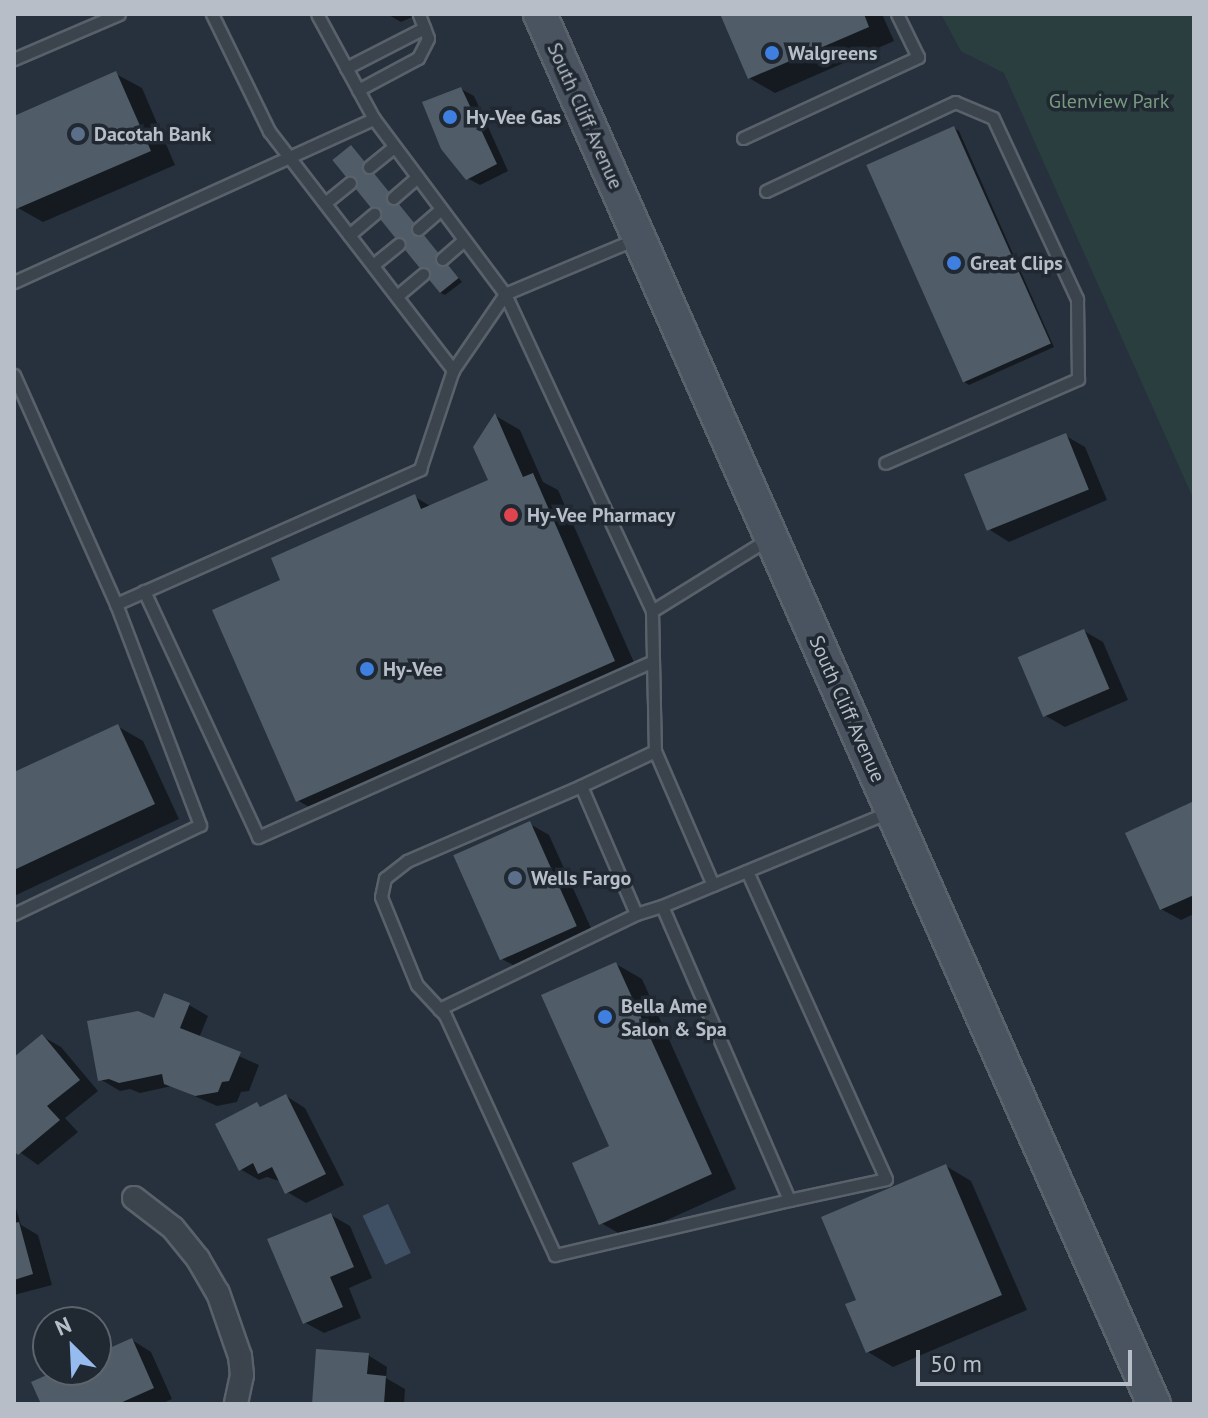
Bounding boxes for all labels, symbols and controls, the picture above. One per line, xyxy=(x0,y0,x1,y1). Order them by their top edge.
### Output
street label: South Cliff Avenue xyxy=(542,39,628,193)
place label: Walgreens xyxy=(788,41,877,65)
marker: Walgreens xyxy=(763,44,781,62)
park label: Glenview Park xyxy=(1049,89,1169,113)
place label: Hy-Vee Gas xyxy=(466,105,562,129)
marker: Hy-Vee Gas xyxy=(441,108,459,126)
place label: Dacotah Bank xyxy=(94,122,211,146)
marker: Dacotah Bank xyxy=(69,125,87,143)
place label: Great Clips xyxy=(970,251,1063,275)
marker: Great Clips xyxy=(945,254,963,272)
place label: Hy-Vee Pharmacy xyxy=(527,503,675,527)
marker: Hy-Vee Pharmacy xyxy=(502,506,520,524)
street label: South Cliff Avenue xyxy=(804,632,890,786)
place label: Hy-Vee xyxy=(383,657,443,681)
marker: Hy-Vee xyxy=(358,660,376,678)
place label: Wells Fargo xyxy=(531,866,631,890)
marker: Wells Fargo xyxy=(506,869,524,887)
place label: Bella Ame Salon & Spa xyxy=(621,994,727,1041)
marker: Bella Ame Salon & Spa xyxy=(596,1008,614,1026)
north arrow xyxy=(32,1306,112,1386)
text: N xyxy=(51,1310,75,1342)
scale bar xyxy=(920,1334,1136,1384)
text: 50 m xyxy=(930,1348,982,1379)

